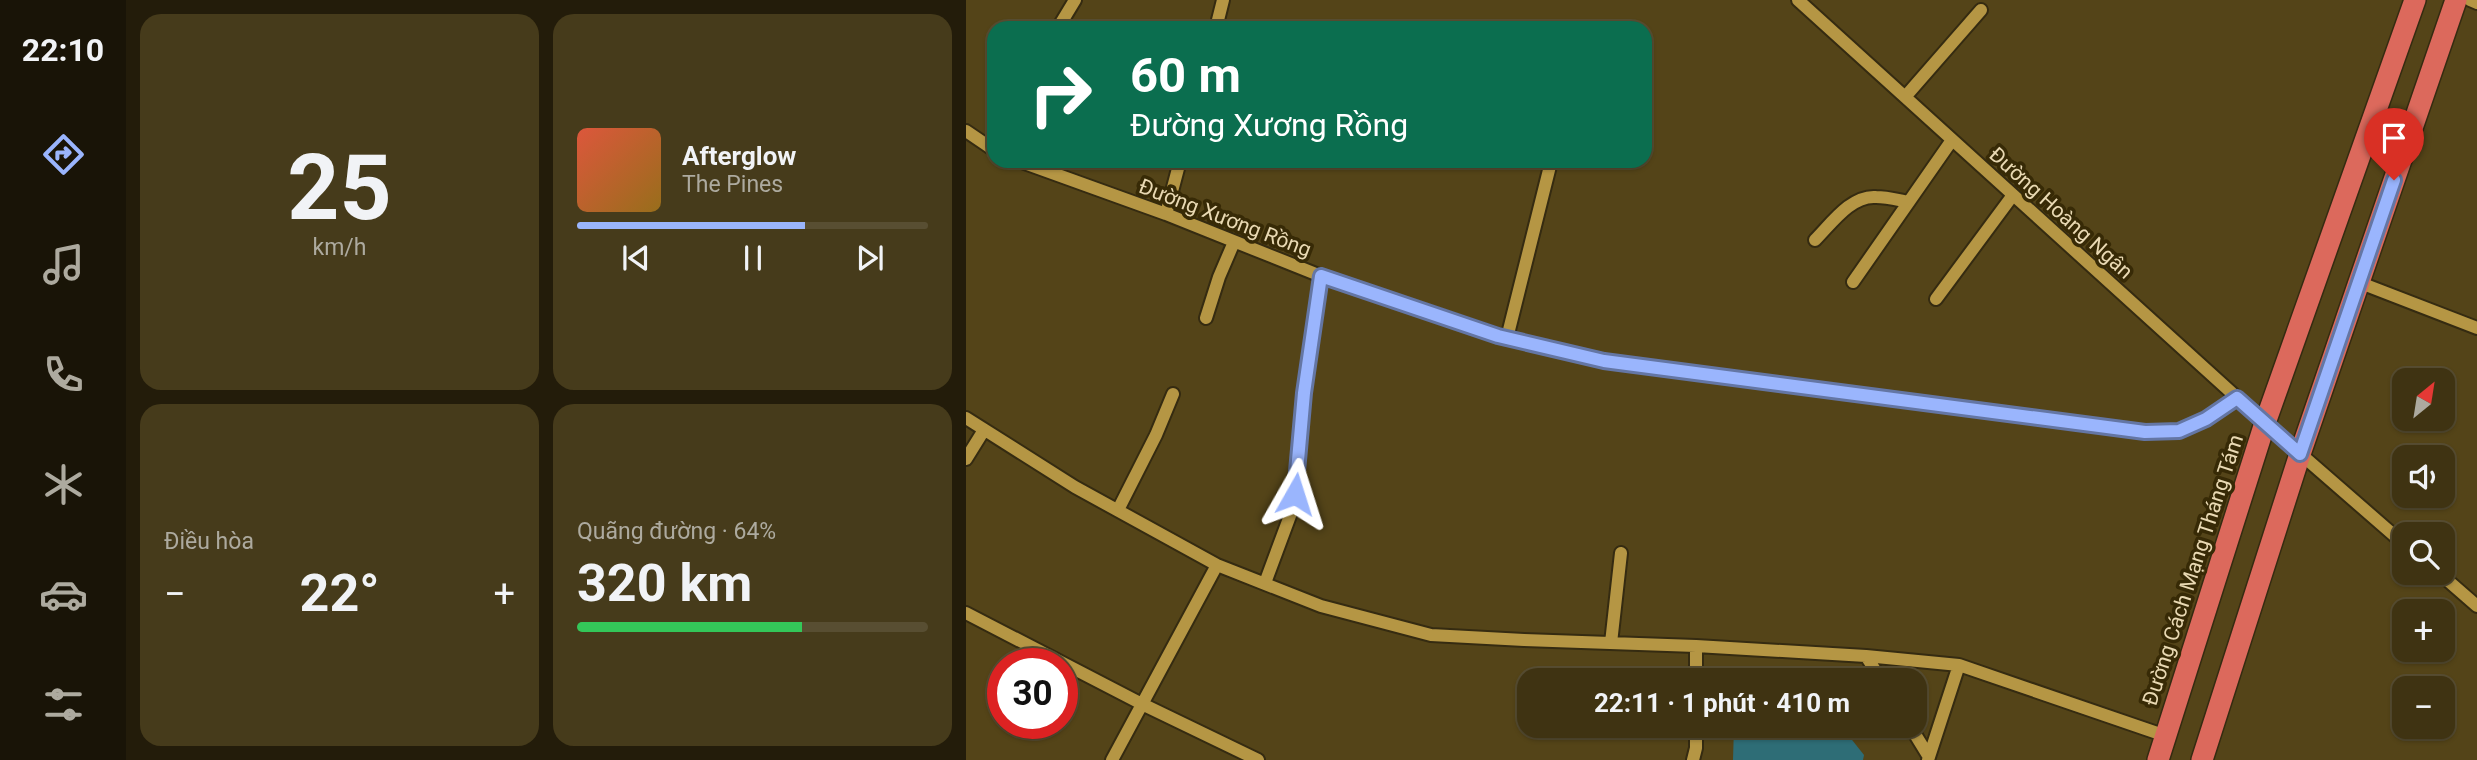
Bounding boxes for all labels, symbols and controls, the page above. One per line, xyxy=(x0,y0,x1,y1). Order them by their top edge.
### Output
text: 22:10 xyxy=(22,31,104,69)
text: 60 m xyxy=(1130,47,1241,104)
icon: right xyxy=(1015,49,1106,140)
text: Đường Xương Rồng xyxy=(1130,106,1408,144)
pin xyxy=(2364,108,2424,180)
icon: arrive xyxy=(2375,119,2413,157)
icon: directions xyxy=(39,130,88,179)
text: 25 xyxy=(287,135,392,241)
text: Afterglow xyxy=(682,141,796,171)
street label: Đường Hoàng Ngân xyxy=(1984,142,2138,284)
text: The Pines xyxy=(682,171,783,198)
street label: Đường Xương Rồng xyxy=(1135,174,1315,262)
text: km/h xyxy=(313,234,367,261)
icon: previous xyxy=(617,239,655,277)
icon: pause xyxy=(734,239,772,277)
icon: next xyxy=(851,239,889,277)
icon: music xyxy=(39,240,88,289)
icon: phone xyxy=(39,350,88,399)
north arrow xyxy=(2392,368,2455,430)
map controls xyxy=(2392,368,2455,739)
street label: Đường Cách Mạng Tháng Tám xyxy=(2138,432,2248,708)
button: sound xyxy=(2392,445,2455,508)
position arrow xyxy=(1258,457,1332,531)
icon: climate xyxy=(39,460,88,509)
text: Quãng đường · 64% xyxy=(577,518,776,545)
button: search xyxy=(2392,522,2455,585)
text: Điều hòa xyxy=(164,528,254,555)
text: 320 km xyxy=(577,553,752,614)
text: 22° xyxy=(300,563,380,624)
icon: car xyxy=(39,570,88,619)
text: − xyxy=(164,572,186,616)
text: + xyxy=(493,572,515,616)
button: + xyxy=(2392,599,2455,662)
speed limit sign: 30 xyxy=(987,648,1078,739)
button: − xyxy=(2392,676,2455,739)
icon: filters xyxy=(39,680,88,729)
text: 22:11 · 1 phút · 410 m xyxy=(1594,688,1850,718)

